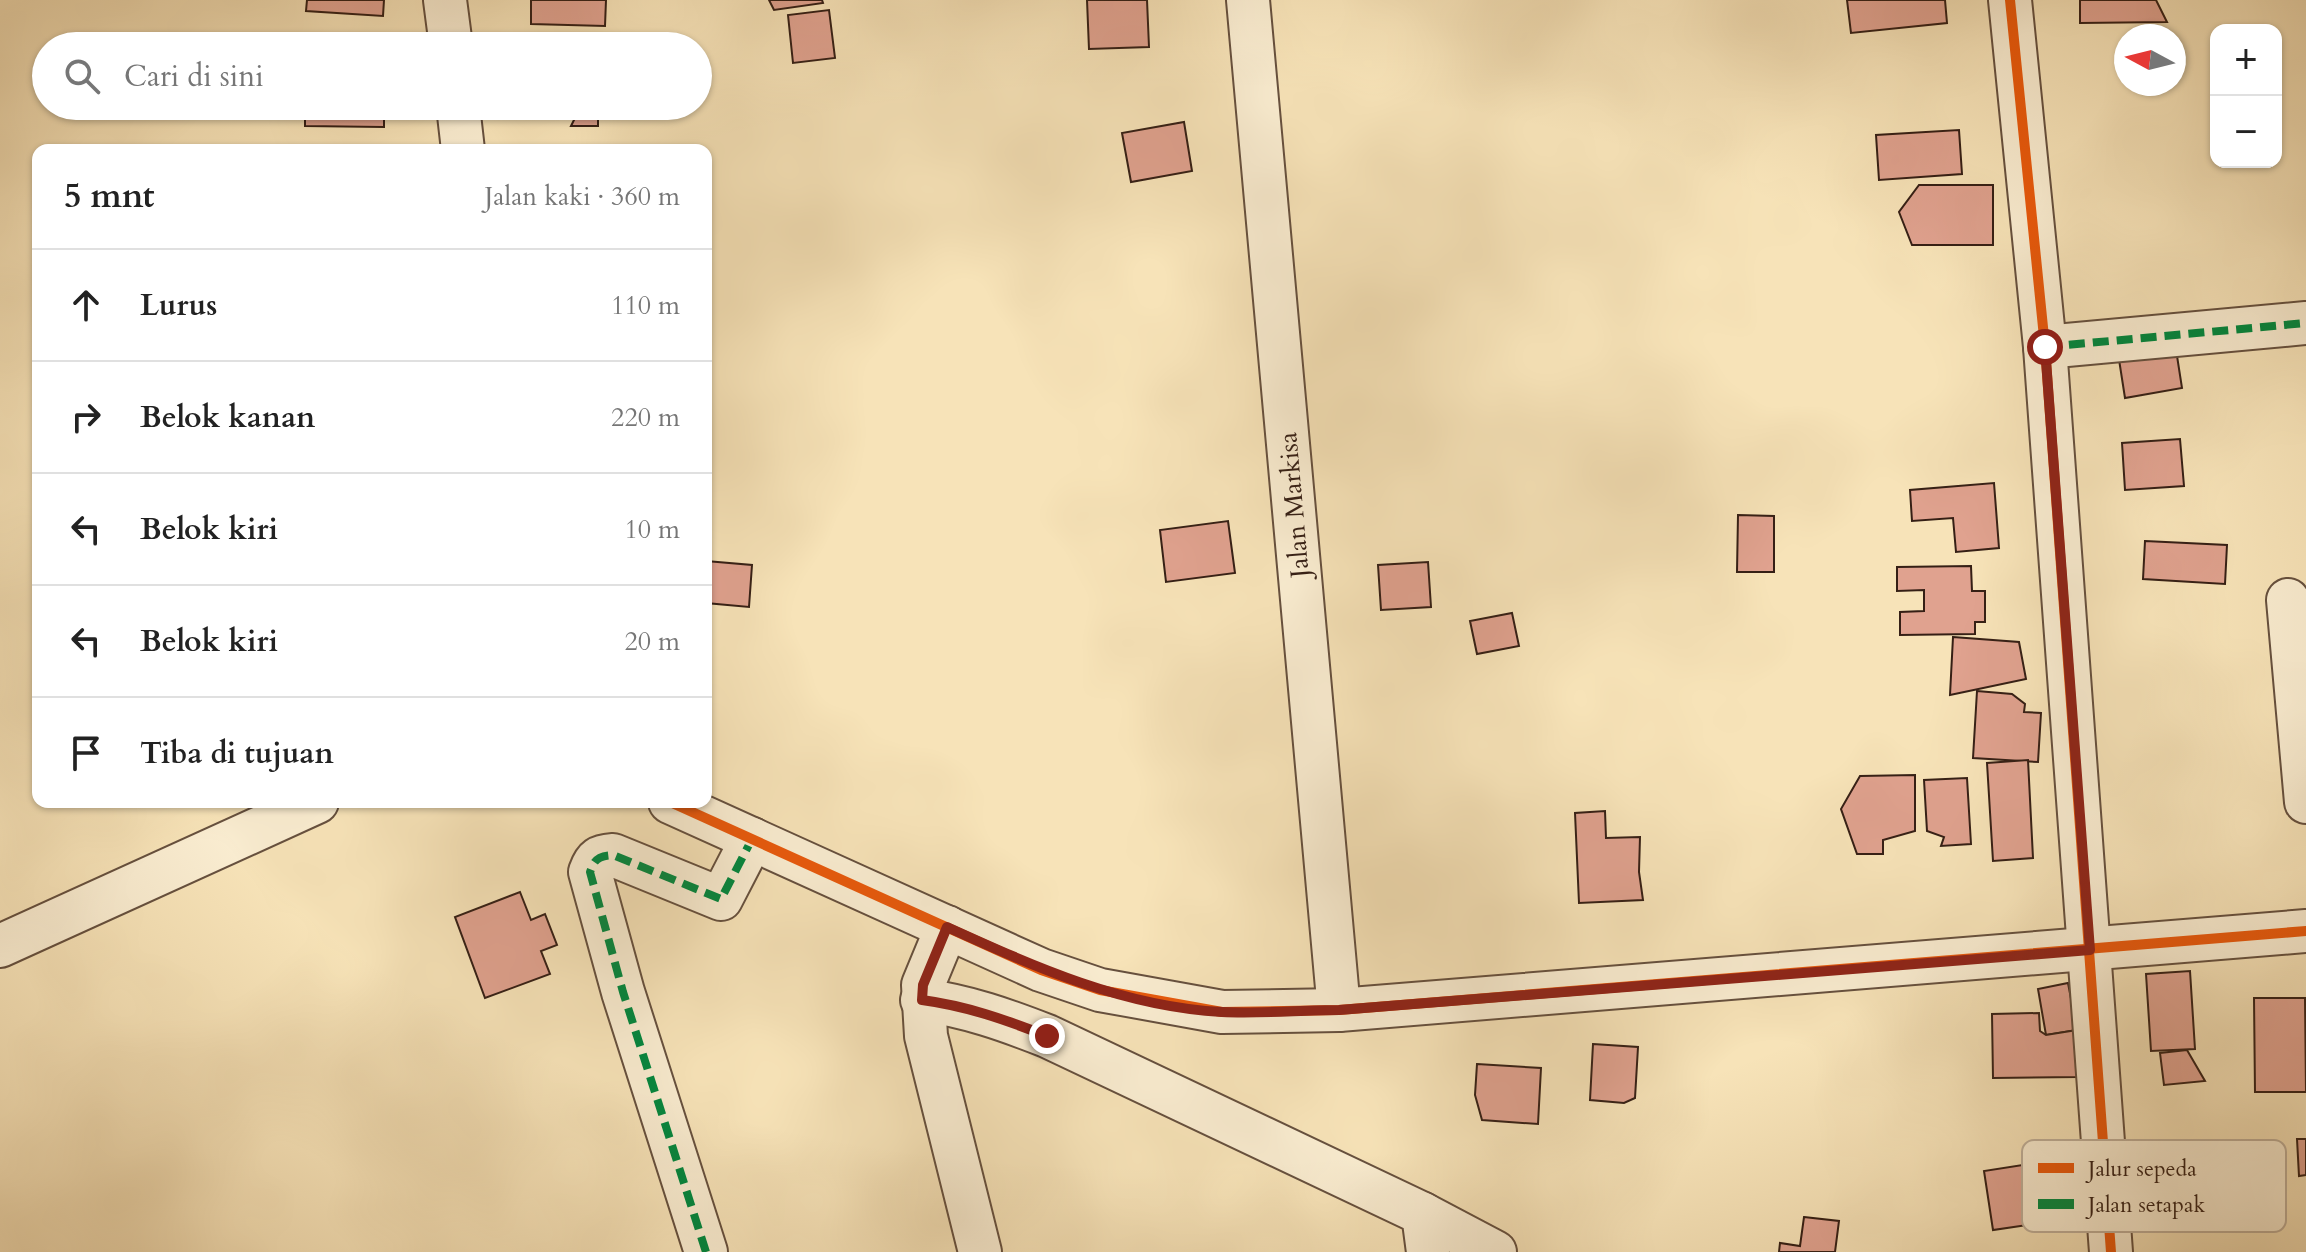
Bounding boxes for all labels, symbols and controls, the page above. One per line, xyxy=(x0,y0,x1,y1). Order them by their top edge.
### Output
north arrow xyxy=(2114,24,2186,96)
map controls xyxy=(2210,24,2282,168)
button: + xyxy=(2210,24,2282,96)
search box xyxy=(32,32,712,120)
icon: search xyxy=(60,54,104,98)
text: Cari di sini xyxy=(124,56,264,97)
button: − xyxy=(2210,96,2282,168)
text: 5 mnt xyxy=(64,173,154,219)
text: Jalan kaki · 360 m xyxy=(484,179,680,214)
icon: ahead xyxy=(64,283,108,327)
text: Lurus xyxy=(140,285,217,326)
text: 110 m xyxy=(611,288,680,323)
route start xyxy=(2027,329,2063,365)
icon: right xyxy=(64,395,108,439)
text: Belok kanan xyxy=(140,397,315,438)
text: 220 m xyxy=(611,400,680,435)
street label: Jalan Markisa xyxy=(1270,431,1318,583)
icon: left xyxy=(64,507,108,551)
text: Belok kiri xyxy=(140,509,278,550)
text: 10 m xyxy=(624,512,680,547)
icon: left xyxy=(64,619,108,663)
text: Belok kiri xyxy=(140,621,278,662)
text: 20 m xyxy=(624,624,680,659)
icon: arrive xyxy=(64,731,108,775)
text: Tiba di tujuan xyxy=(140,733,334,774)
route end xyxy=(1029,1018,1065,1054)
legend xyxy=(2022,1140,2286,1232)
text: Jalur sepeda xyxy=(2085,1154,2197,1184)
text: Jalan setapak xyxy=(2085,1190,2205,1220)

